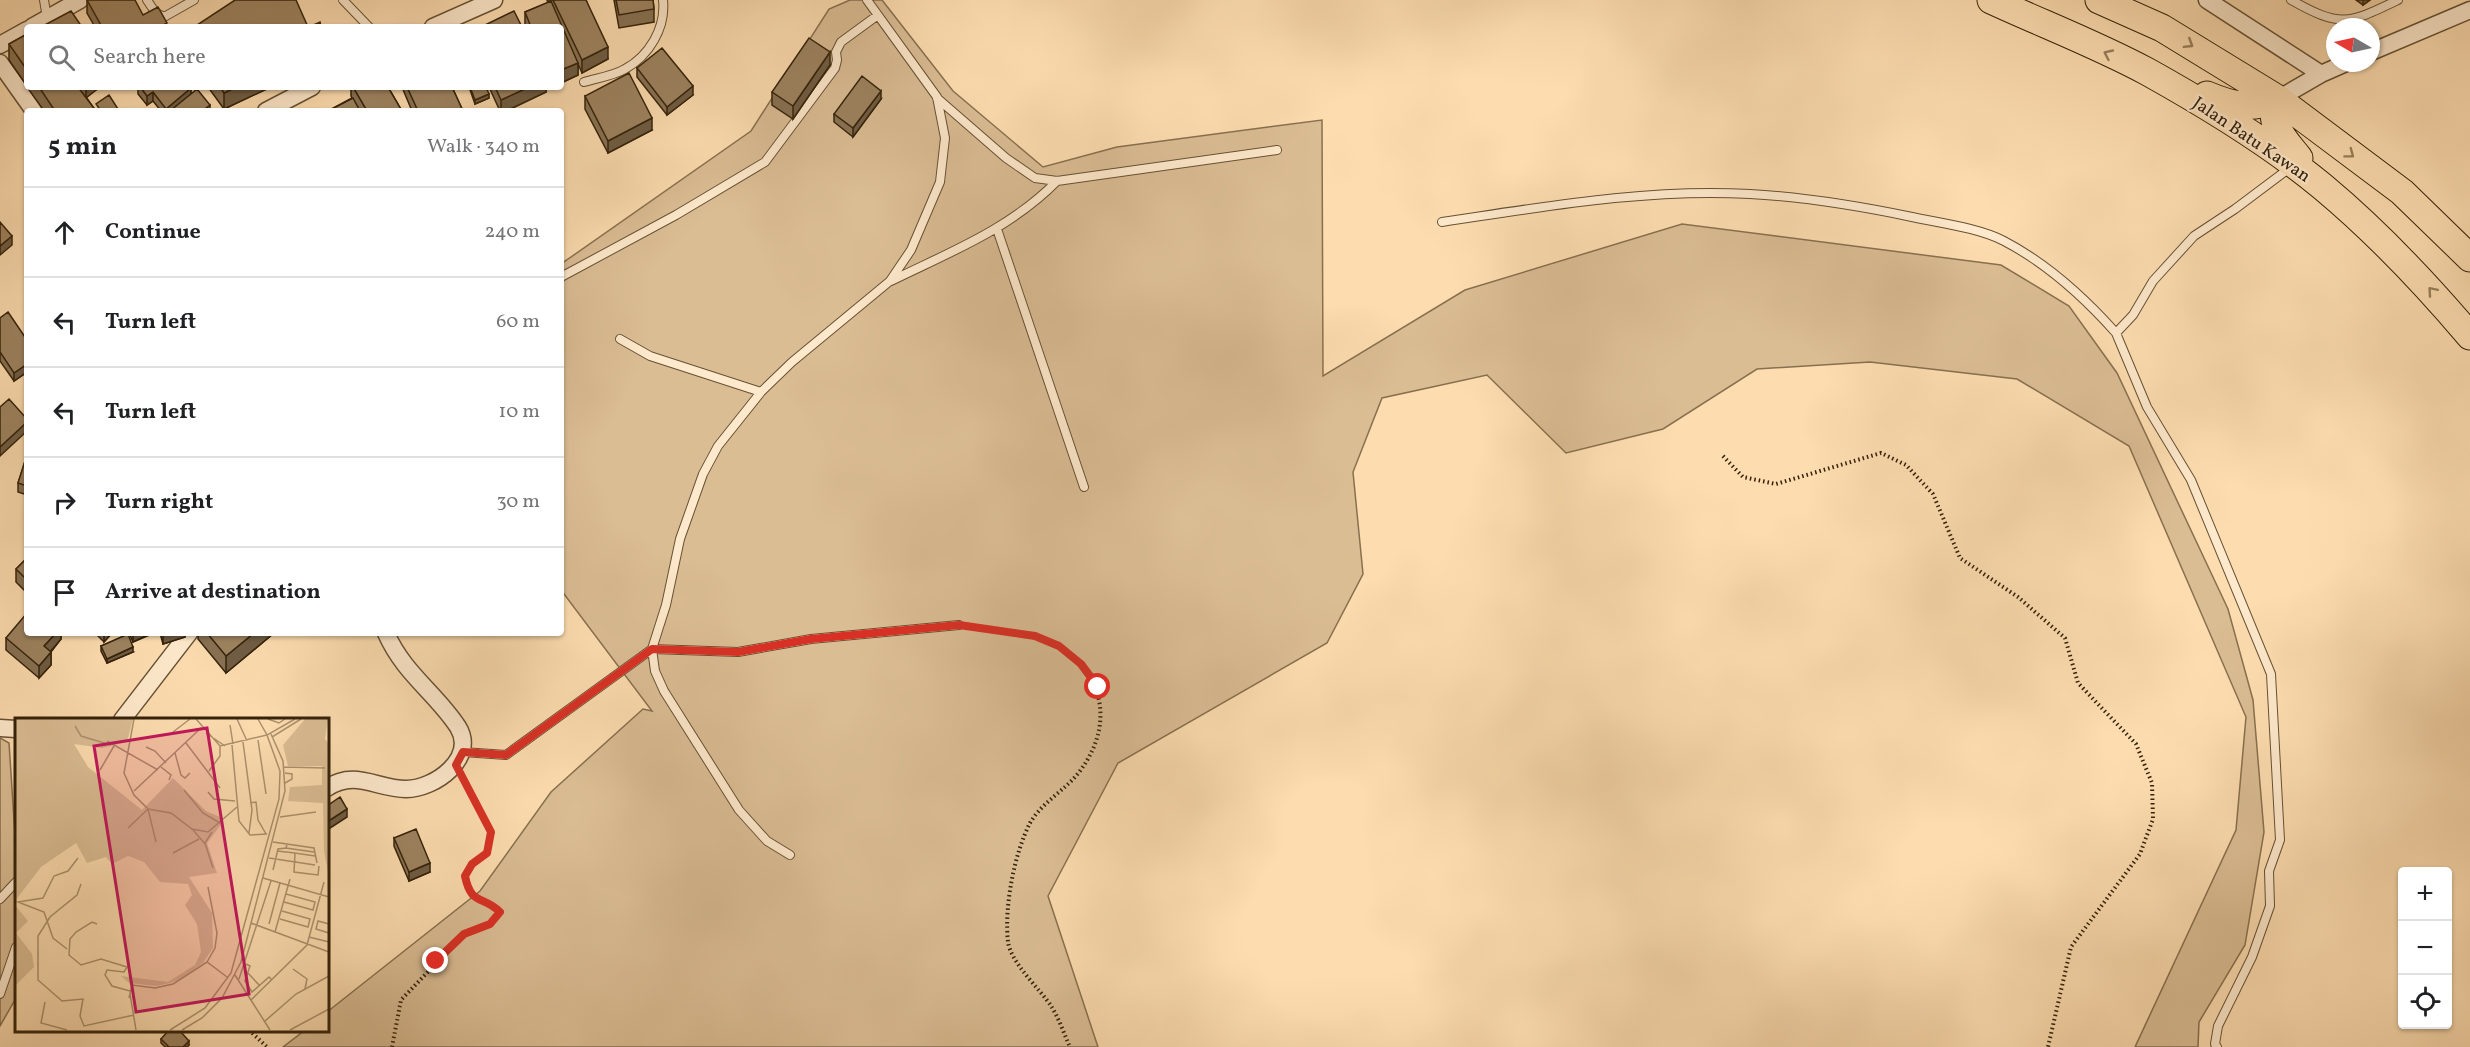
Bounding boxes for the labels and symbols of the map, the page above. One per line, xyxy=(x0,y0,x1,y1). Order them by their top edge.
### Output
north arrow xyxy=(2326,18,2380,72)
one-way arrow xyxy=(2183,37,2193,49)
one-way arrow xyxy=(2103,49,2114,61)
street label: Jalan Batu Kawan xyxy=(2187,91,2315,189)
one-way arrow xyxy=(2344,146,2355,157)
one-way arrow xyxy=(2428,288,2439,298)
route start xyxy=(1084,673,1110,699)
inset map xyxy=(15,718,328,1032)
route end xyxy=(422,947,448,973)

